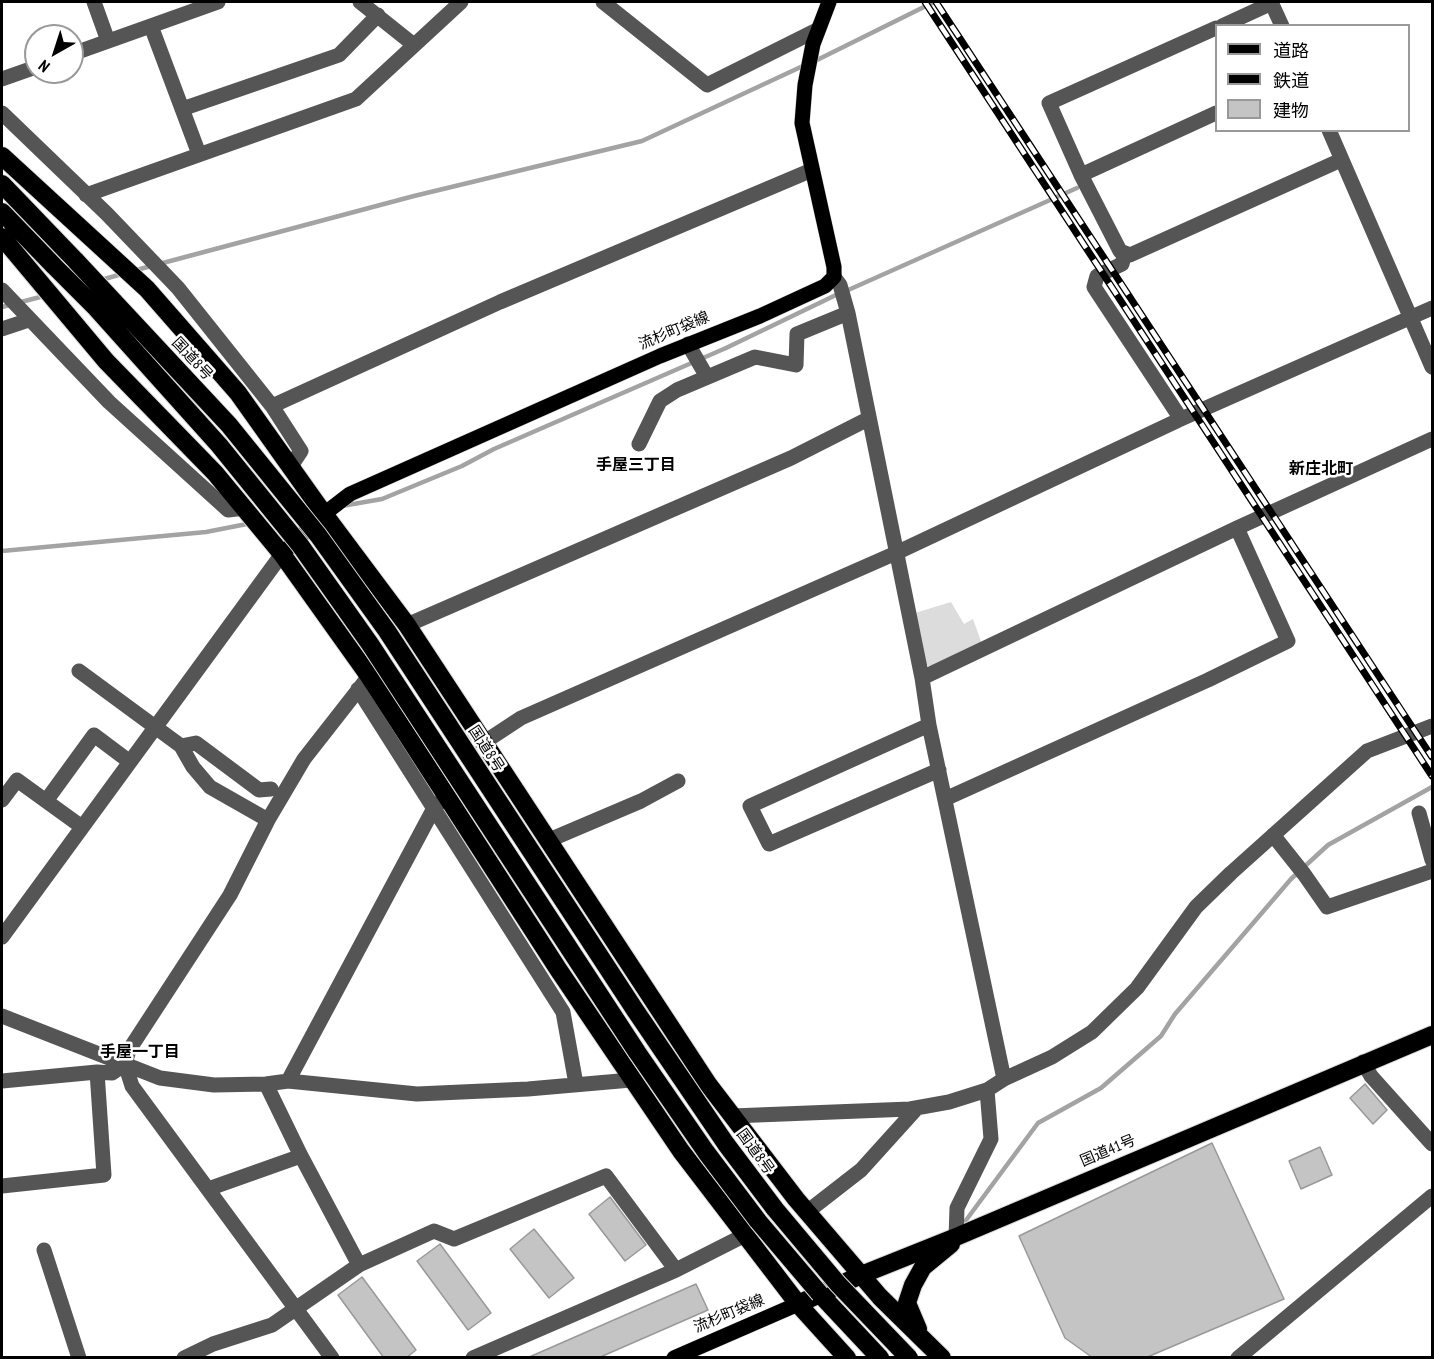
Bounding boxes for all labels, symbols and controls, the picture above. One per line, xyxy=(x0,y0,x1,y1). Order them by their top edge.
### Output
north arrow xyxy=(24,24,84,84)
legend xyxy=(1215,24,1410,132)
text: 道路 xyxy=(1273,39,1309,62)
text: N xyxy=(34,56,54,77)
text: 鉄道 xyxy=(1273,69,1309,92)
text: 建物 xyxy=(1273,99,1309,122)
street label: 流杉町袋線 xyxy=(636,308,712,354)
street label: 国道8号 xyxy=(168,334,216,384)
district label: 手屋三丁目 xyxy=(596,455,676,475)
district label: 新庄北町 xyxy=(1289,459,1353,479)
street label: 国道8号 xyxy=(464,722,508,776)
district label: 手屋一丁目 xyxy=(100,1042,180,1062)
street label: 国道8号 xyxy=(733,1126,777,1178)
street label: 国道41号 xyxy=(1078,1131,1138,1171)
street label: 流杉町袋線 xyxy=(691,1291,767,1337)

